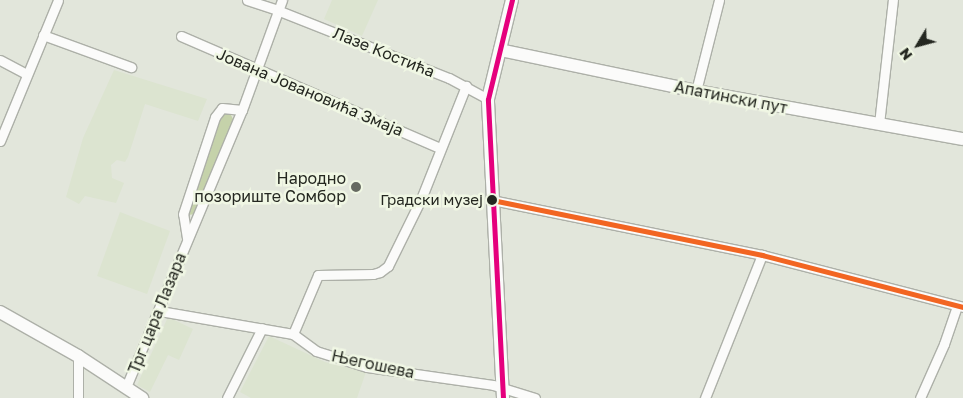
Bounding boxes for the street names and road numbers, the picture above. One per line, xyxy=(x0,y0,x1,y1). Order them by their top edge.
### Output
street label: Лазе Костића xyxy=(330,23,438,81)
street label: Јована Јовановића Змаја xyxy=(214,44,406,140)
street label: Апатински пут xyxy=(673,77,789,117)
street label: Трг цара Лазара xyxy=(124,250,190,376)
street label: Његошева xyxy=(330,346,416,382)

